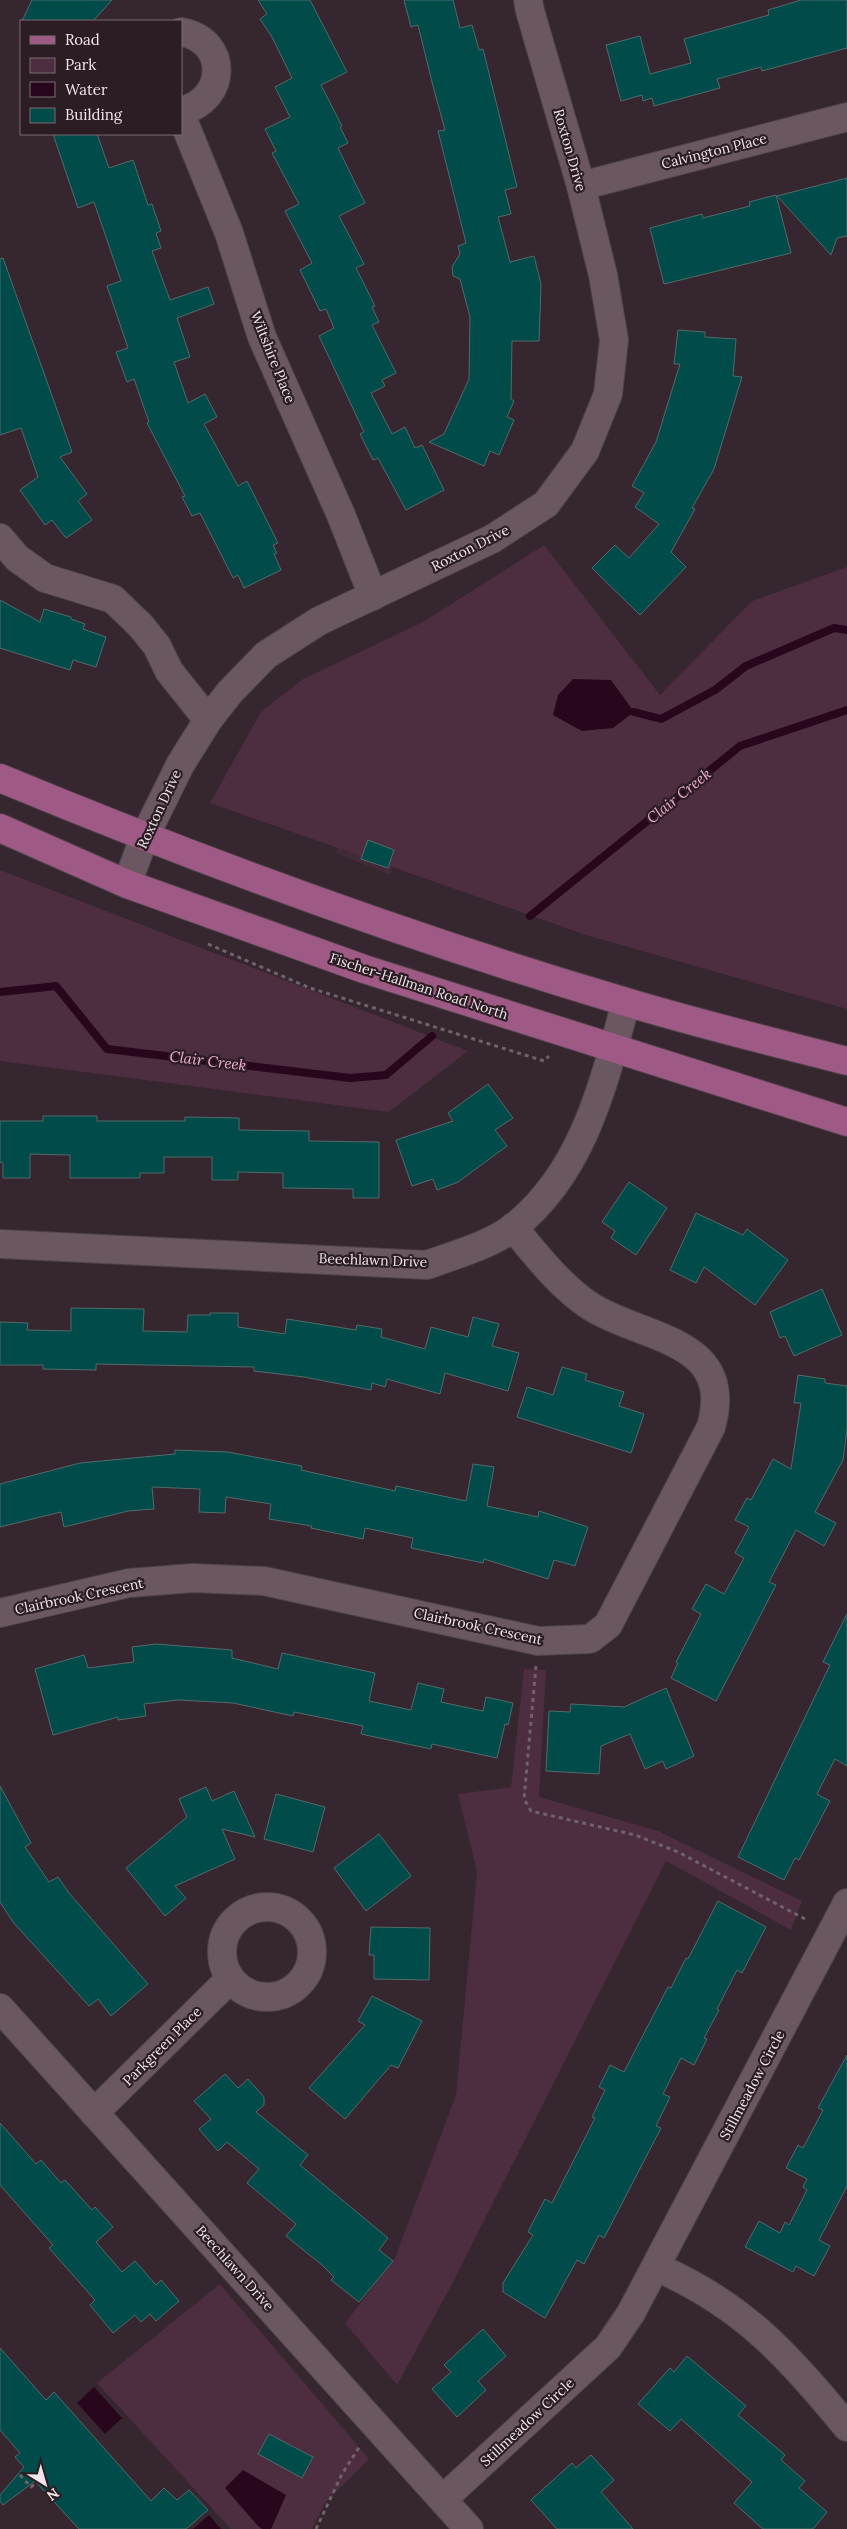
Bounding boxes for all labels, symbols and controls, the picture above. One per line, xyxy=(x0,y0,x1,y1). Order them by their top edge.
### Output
legend xyxy=(20,20,182,135)
text: Road xyxy=(65,30,100,49)
text: Park xyxy=(65,55,96,74)
text: Water xyxy=(65,80,108,99)
text: Building xyxy=(65,105,123,124)
street label: Roxton Drive xyxy=(550,107,590,194)
street label: Calvington Place xyxy=(659,129,769,173)
street label: Wiltshire Place xyxy=(246,309,300,406)
street label: Roxton Drive xyxy=(428,520,512,575)
water label: Clair Creek xyxy=(643,764,715,827)
street label: Roxton Drive xyxy=(133,766,185,851)
street label: Fischer-Hallman Road North xyxy=(328,949,510,1023)
water label: Clair Creek xyxy=(168,1046,248,1075)
street label: Beechlawn Drive xyxy=(318,1249,428,1271)
street label: Clairbrook Crescent xyxy=(13,1573,146,1618)
street label: Clairbrook Crescent xyxy=(412,1604,545,1649)
street label: Parkgreen Place xyxy=(119,2002,206,2089)
street label: Stillmeadow Circle xyxy=(715,2027,789,2143)
street label: Beechlawn Drive xyxy=(192,2222,278,2315)
street label: Stillmeadow Circle xyxy=(476,2374,578,2470)
north arrow xyxy=(20,2459,70,2509)
text: N xyxy=(43,2484,63,2505)

